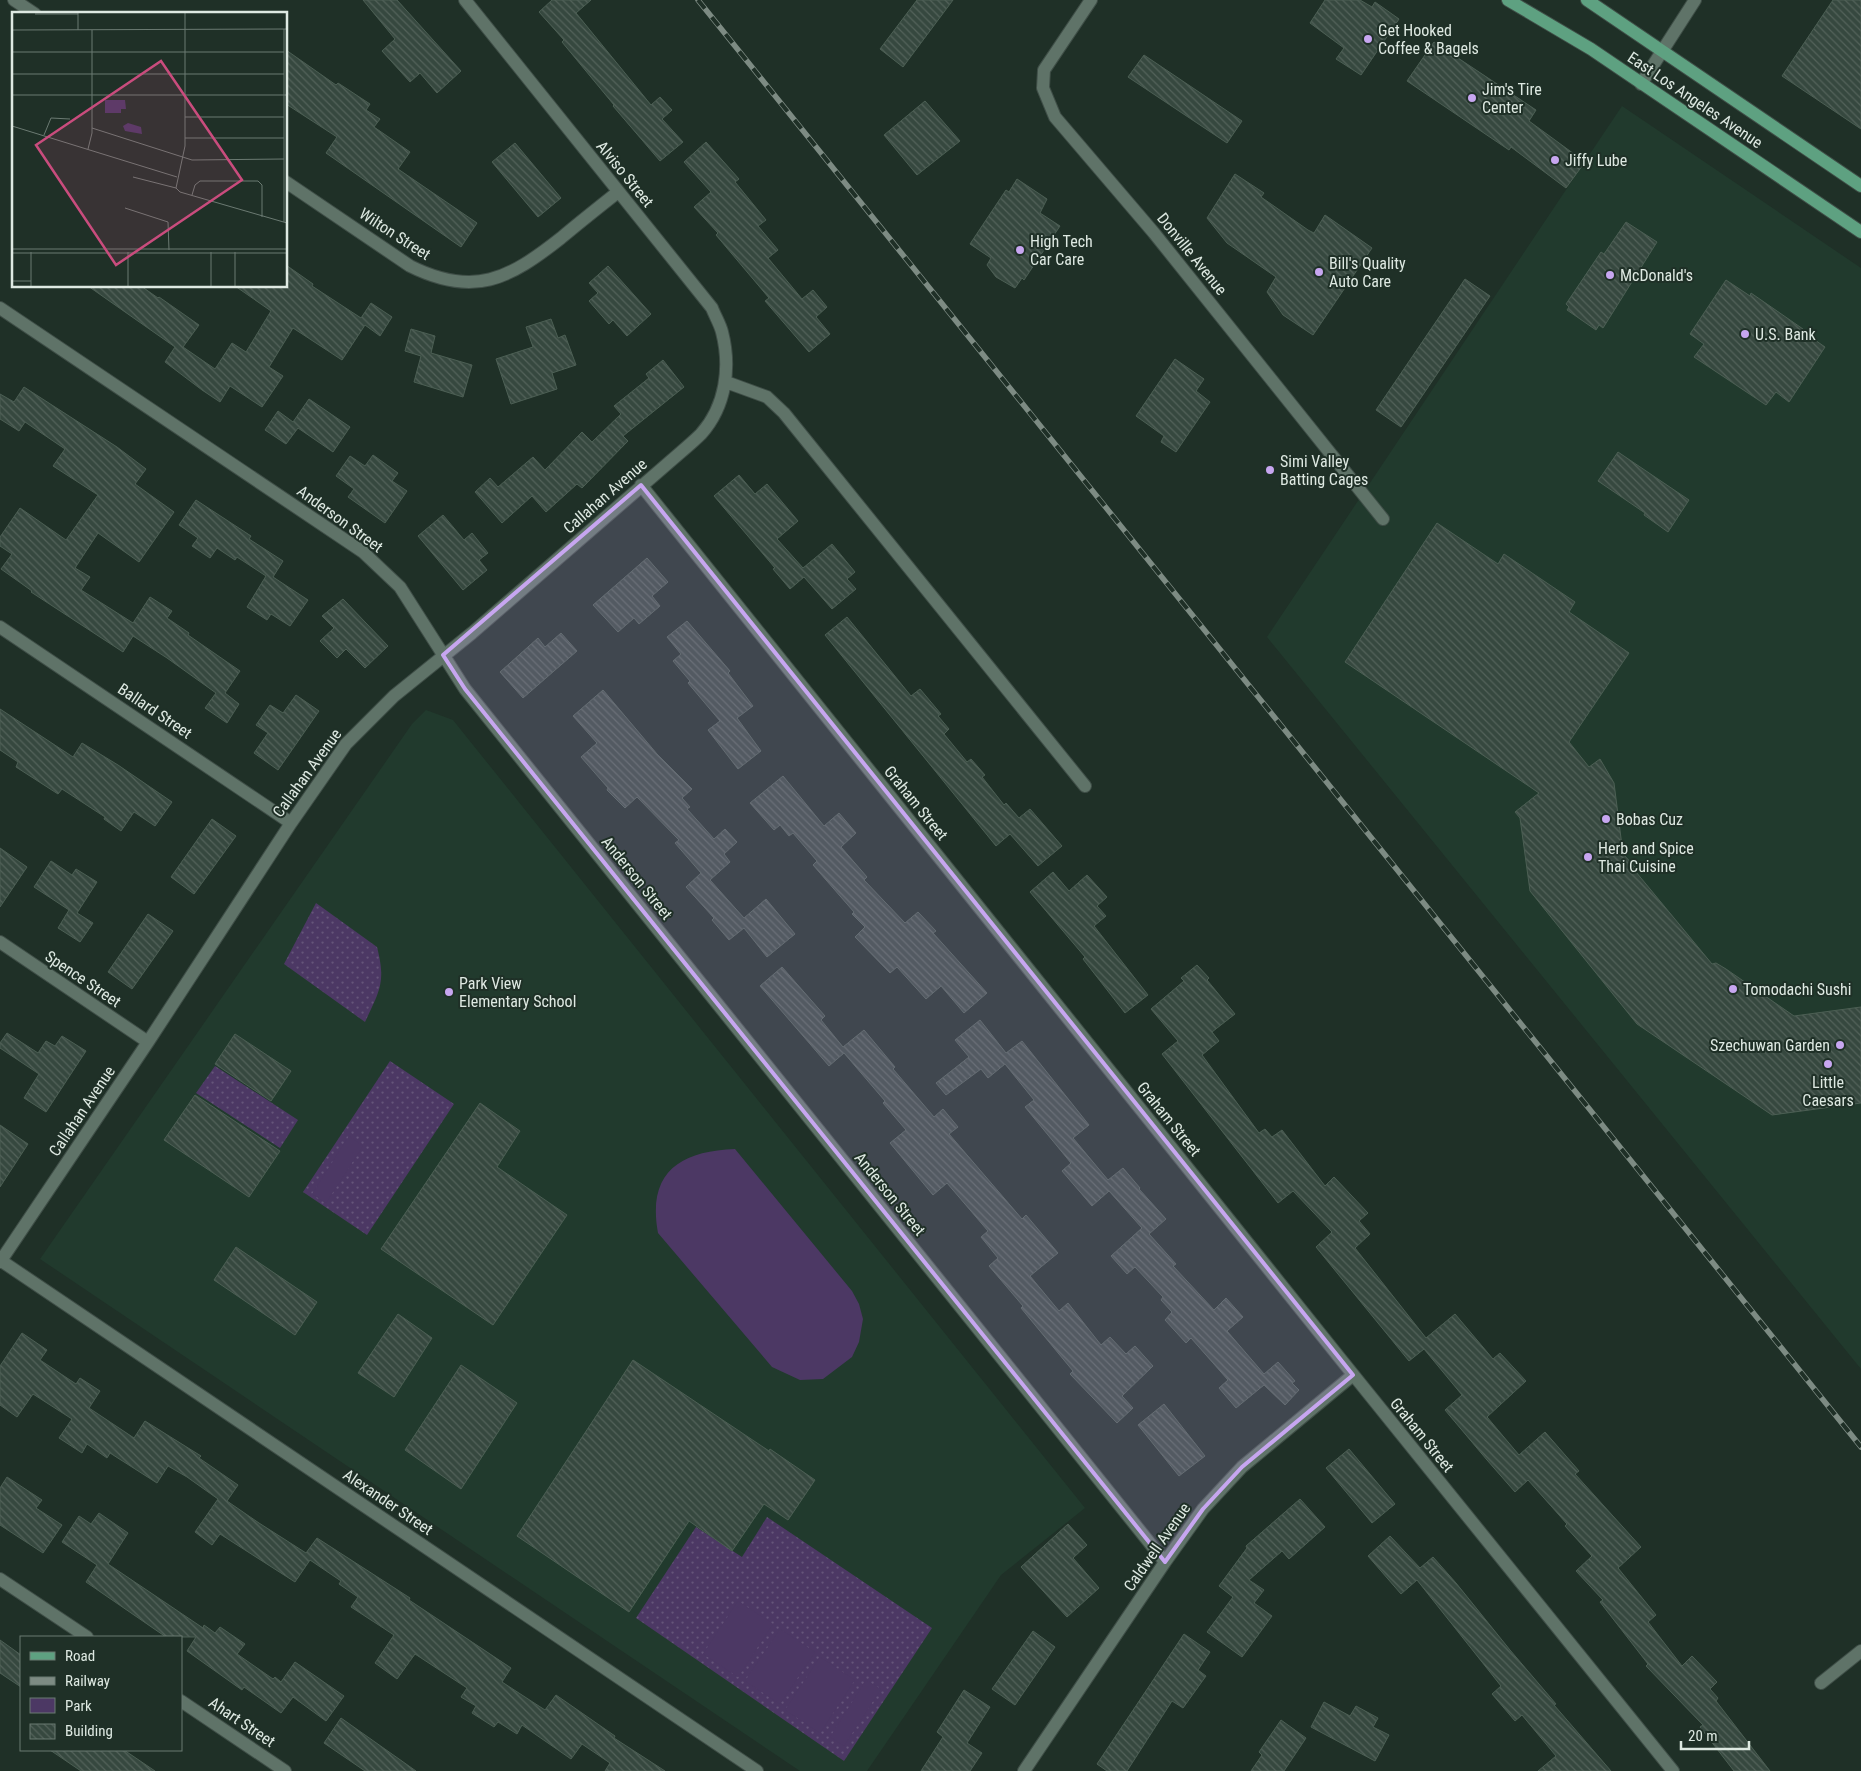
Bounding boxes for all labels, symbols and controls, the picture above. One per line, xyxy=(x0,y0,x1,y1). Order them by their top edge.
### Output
inset map xyxy=(12,12,288,288)
place label: Get Hooked Coffee & Bagels xyxy=(1378,21,1479,58)
marker: Get Hooked Coffee & Bagels xyxy=(1362,33,1374,45)
street label: East Los Angeles Avenue xyxy=(1624,48,1766,152)
place label: Jim's Tire Center xyxy=(1482,80,1542,117)
marker: Jim's Tire Center xyxy=(1466,92,1478,104)
street label: Alviso Street xyxy=(592,137,658,211)
place label: Jiffy Lube xyxy=(1565,151,1627,170)
marker: Jiffy Lube xyxy=(1549,154,1561,166)
street label: Wilton Street xyxy=(356,204,434,264)
street label: Donville Avenue xyxy=(1153,209,1231,299)
place label: High Tech Car Care xyxy=(1030,232,1093,269)
marker: High Tech Car Care xyxy=(1014,244,1026,256)
place label: Bill's Quality Auto Care xyxy=(1329,254,1406,291)
marker: Bill's Quality Auto Care xyxy=(1313,266,1325,278)
place label: McDonald's xyxy=(1620,266,1693,285)
marker: McDonald's xyxy=(1604,269,1616,281)
place label: U.S. Bank xyxy=(1755,325,1817,344)
marker: U.S. Bank xyxy=(1739,328,1751,340)
place label: Simi Valley Batting Cages xyxy=(1280,452,1368,489)
street label: Callahan Avenue xyxy=(559,455,651,537)
marker: Simi Valley Batting Cages xyxy=(1264,464,1276,476)
street label: Anderson Street xyxy=(293,481,387,557)
street label: Ballard Street xyxy=(114,679,196,743)
street label: Callahan Avenue xyxy=(269,725,345,821)
street label: Graham Street xyxy=(880,762,952,844)
place label: Bobas Cuz xyxy=(1616,810,1683,829)
marker: Bobas Cuz xyxy=(1600,813,1612,825)
street label: Anderson Street xyxy=(598,833,676,924)
place label: Herb and Spice Thai Cuisine xyxy=(1598,839,1694,876)
marker: Herb and Spice Thai Cuisine xyxy=(1582,851,1594,863)
street label: Spence Street xyxy=(41,947,125,1011)
place label: Park View Elementary School xyxy=(459,974,576,1011)
place label: Tomodachi Sushi xyxy=(1743,980,1851,999)
marker: Tomodachi Sushi xyxy=(1727,983,1739,995)
marker: Park View Elementary School xyxy=(443,986,455,998)
place label: Szechuwan Garden xyxy=(1710,1036,1830,1055)
marker: Szechuwan Garden xyxy=(1834,1039,1846,1051)
marker: Little Caesars xyxy=(1822,1058,1834,1070)
street label: Callahan Avenue xyxy=(45,1062,119,1160)
place label: Little Caesars xyxy=(1802,1073,1854,1110)
street label: Graham Street xyxy=(1133,1078,1205,1160)
street label: Anderson Street xyxy=(851,1149,929,1240)
street label: Graham Street xyxy=(1386,1394,1458,1476)
street label: Alexander Street xyxy=(339,1465,437,1539)
street label: Caldwell Avenue xyxy=(1120,1499,1194,1595)
legend xyxy=(20,1636,182,1751)
text: Road xyxy=(65,1647,95,1665)
text: Railway xyxy=(65,1672,110,1690)
street label: Ahart Street xyxy=(205,1693,279,1751)
text: Park xyxy=(65,1697,92,1715)
scale bar xyxy=(1681,1718,1748,1750)
text: Building xyxy=(65,1722,113,1740)
text: 20 m xyxy=(1688,1727,1718,1745)

